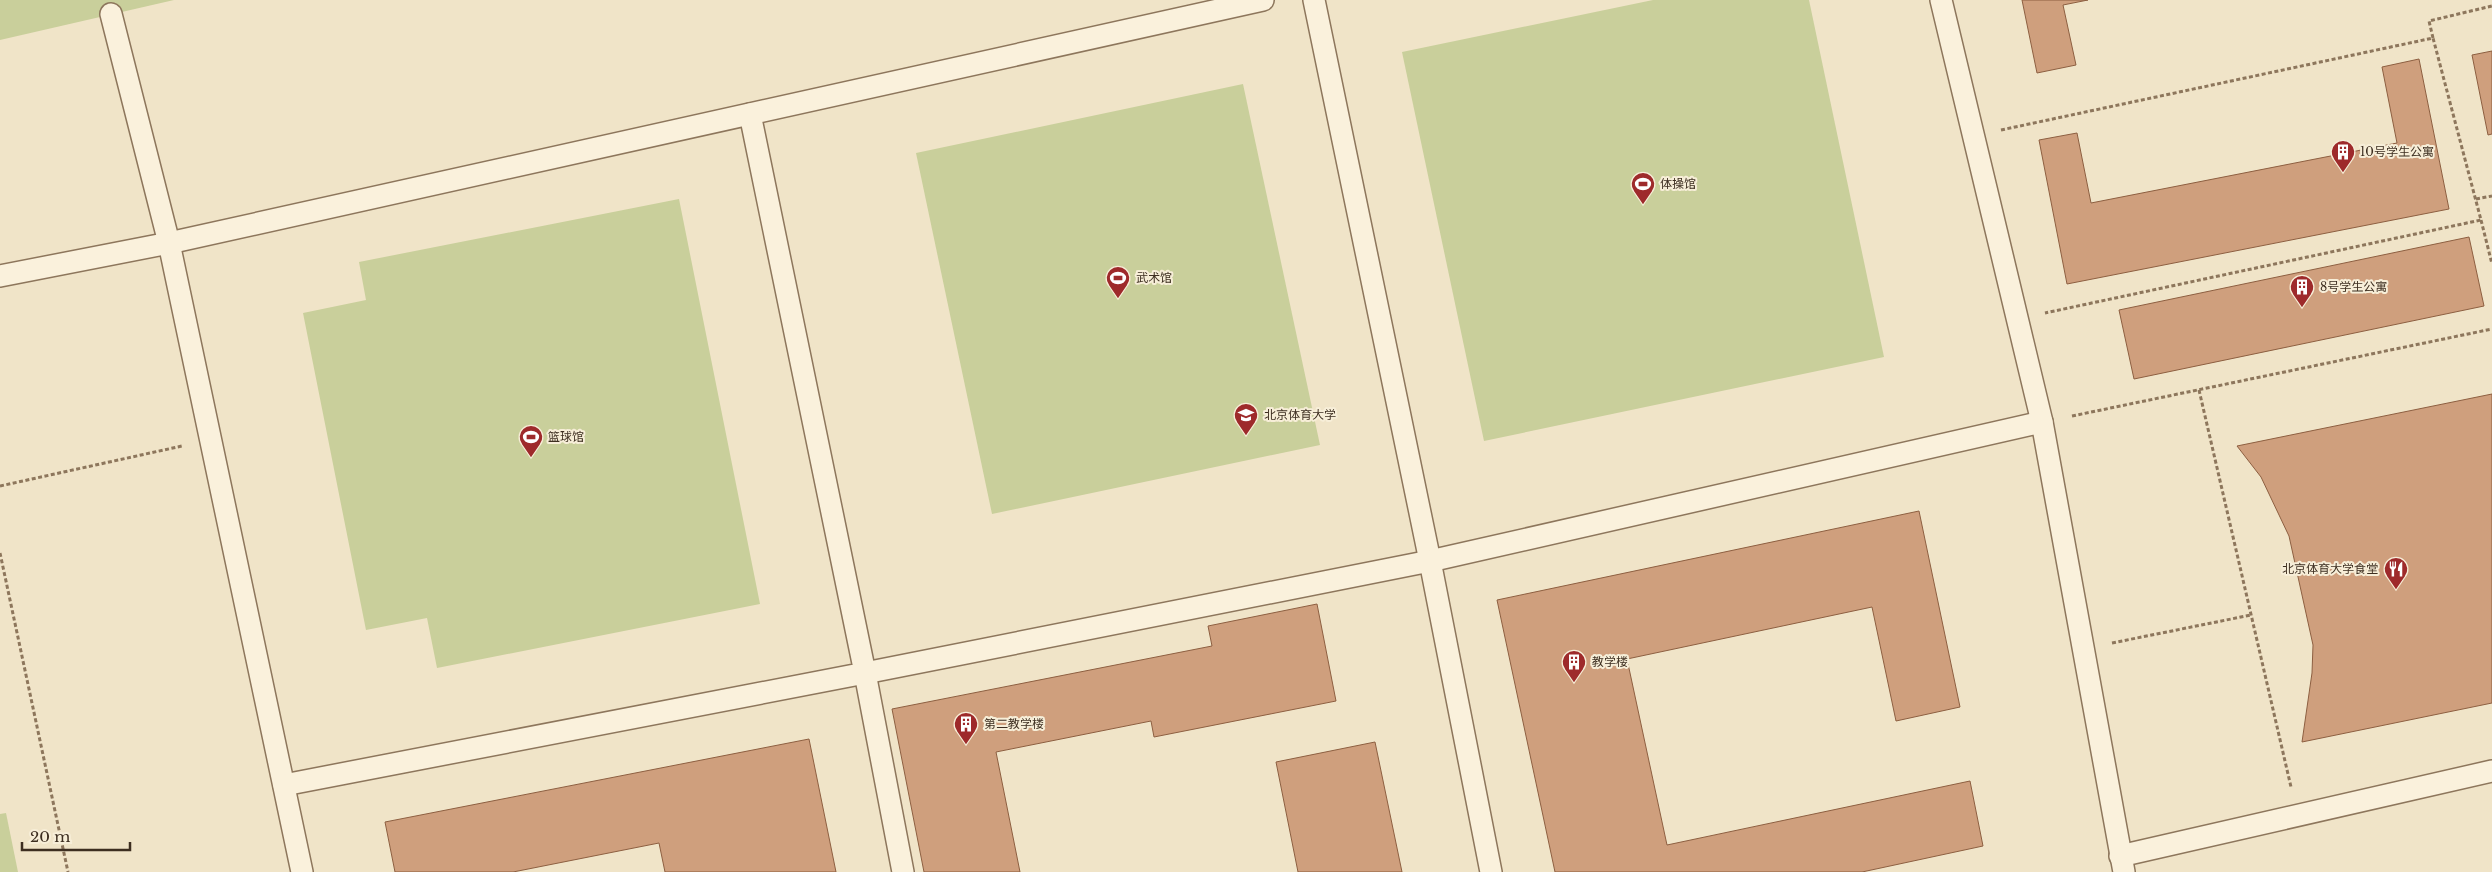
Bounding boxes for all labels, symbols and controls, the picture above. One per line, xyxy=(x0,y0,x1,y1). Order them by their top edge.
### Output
building icon: 10号学生公寓 xyxy=(2330,139,2356,173)
place label: 10号学生公寓 xyxy=(2360,144,2434,159)
sports icon: 体操馆 xyxy=(1630,171,1656,205)
place label: 体操馆 xyxy=(1660,176,1696,191)
sports icon: 武术馆 xyxy=(1105,265,1131,299)
place label: 武术馆 xyxy=(1136,270,1172,285)
building icon: 8号学生公寓 xyxy=(2289,274,2315,308)
place label: 8号学生公寓 xyxy=(2320,279,2387,294)
school or university icon: 北京体育大学 xyxy=(1233,402,1259,436)
place label: 北京体育大学 xyxy=(1264,407,1336,422)
sports icon: 篮球馆 xyxy=(518,424,544,458)
place label: 篮球馆 xyxy=(548,429,584,444)
restaurant icon: 北京体育大学食堂 xyxy=(2383,556,2409,590)
place label: 北京体育大学食堂 xyxy=(2282,561,2378,576)
building icon: 教学楼 xyxy=(1561,649,1587,683)
place label: 教学楼 xyxy=(1592,654,1628,669)
building icon: 第二教学楼 xyxy=(953,711,979,745)
place label: 第二教学楼 xyxy=(984,716,1044,731)
scale bar xyxy=(22,820,130,852)
text: 20 m xyxy=(30,827,70,846)

